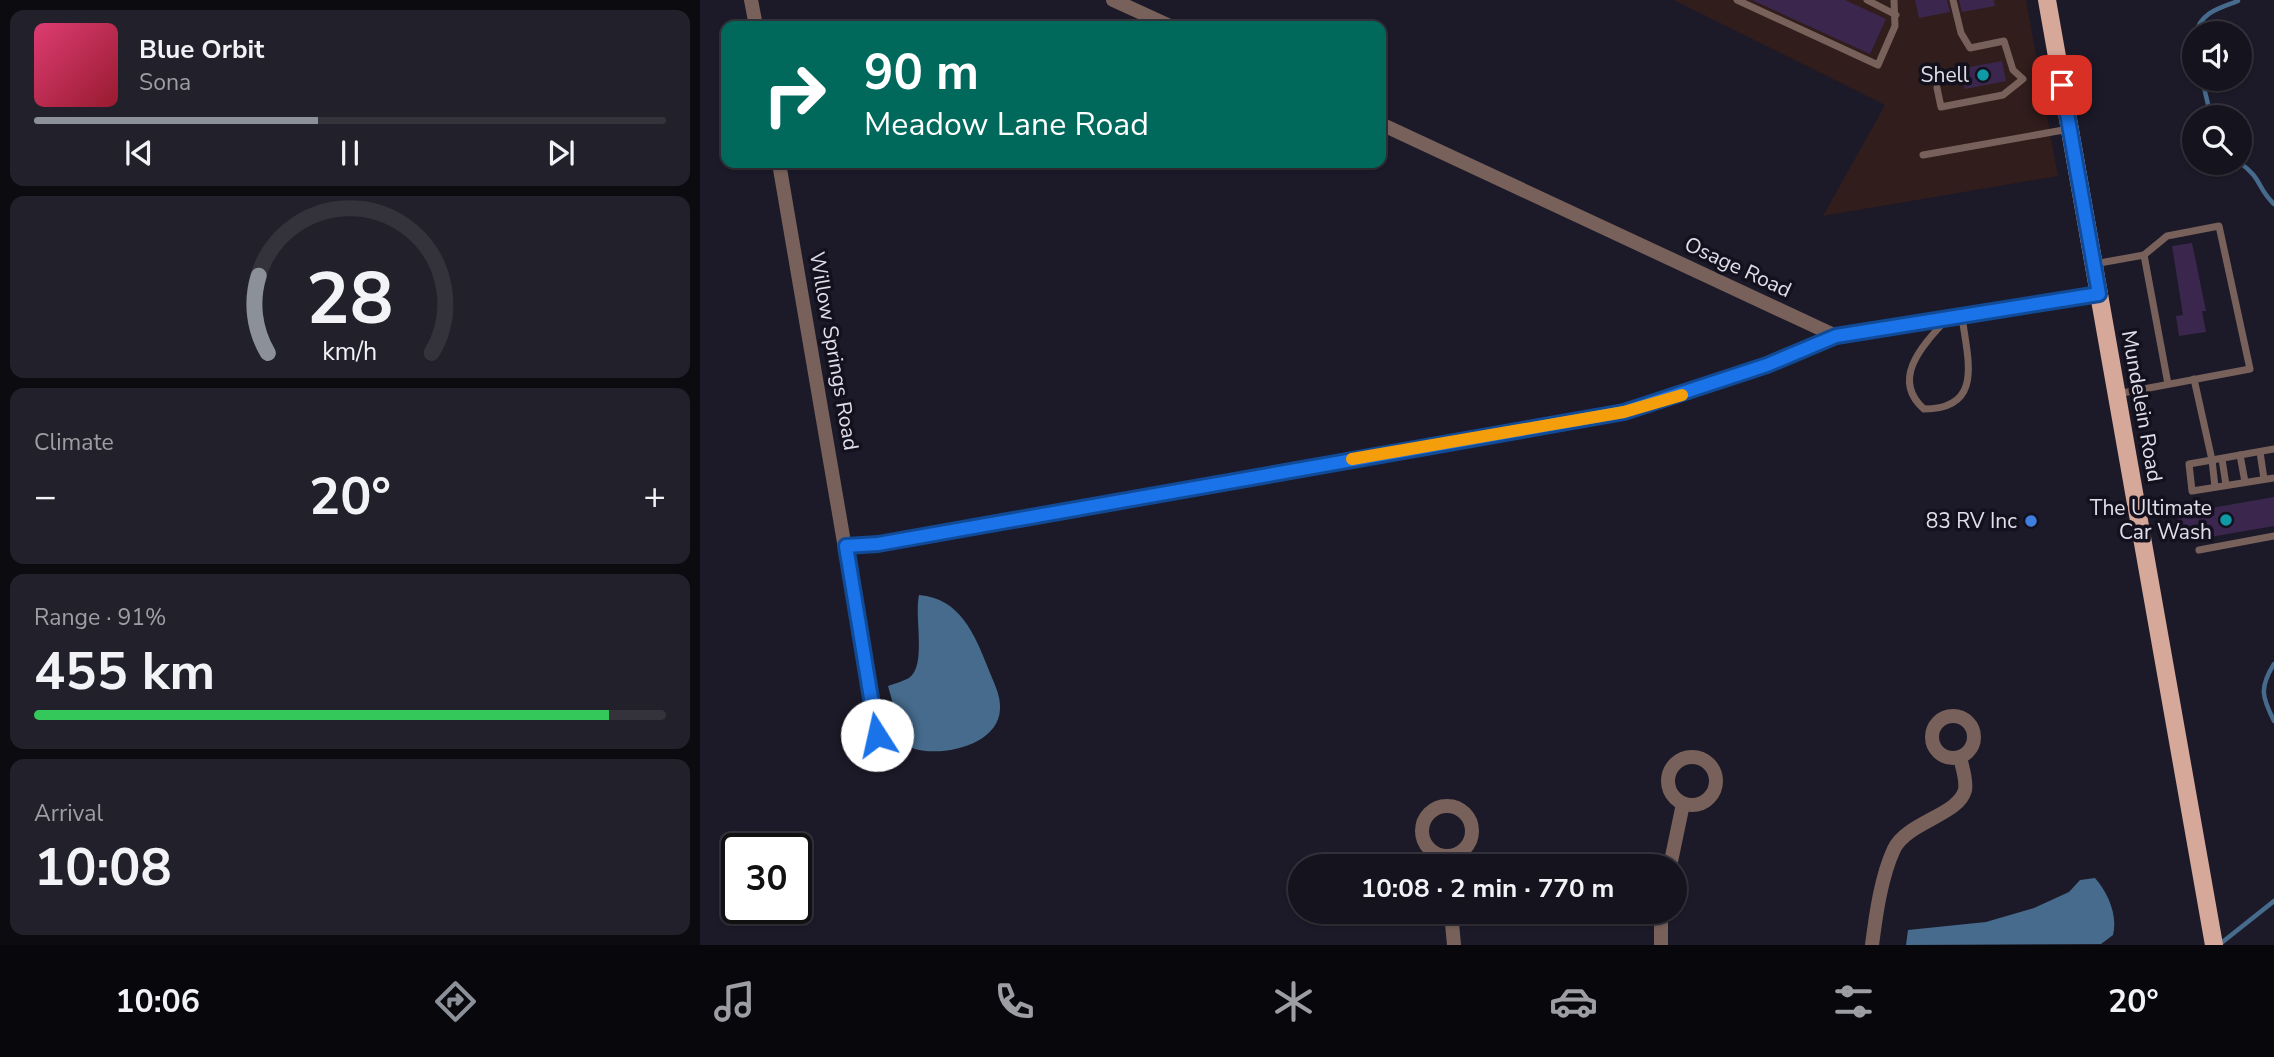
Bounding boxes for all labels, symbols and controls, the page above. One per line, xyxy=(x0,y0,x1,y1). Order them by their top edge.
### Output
map controls xyxy=(2182,21,2252,175)
button: sound xyxy=(2182,21,2252,91)
text: Blue Orbit xyxy=(139,32,264,67)
text: 90 m xyxy=(864,39,979,106)
icon: right xyxy=(749,49,840,140)
pin xyxy=(2032,55,2092,115)
place label: Shell xyxy=(1921,61,1970,89)
icon: arrive xyxy=(2043,66,2081,104)
text: Sona xyxy=(139,67,191,98)
marker: Shell xyxy=(1975,67,1991,83)
text: Meadow Lane Road xyxy=(864,103,1149,146)
button: search xyxy=(2182,105,2252,175)
icon: previous xyxy=(120,134,158,172)
icon: pause xyxy=(331,134,369,172)
icon: next xyxy=(542,134,580,172)
street label: Osage Road xyxy=(1680,230,1796,304)
text: 28 xyxy=(306,249,394,349)
street label: Willow Springs Road xyxy=(803,250,865,452)
street label: Mundelein Road xyxy=(2115,328,2169,484)
text: km/h xyxy=(322,335,378,369)
text: Climate xyxy=(34,427,114,458)
text: 20° xyxy=(309,461,391,532)
text: − xyxy=(34,471,57,522)
text: + xyxy=(643,471,666,522)
place label: The Ultimate Car Wash xyxy=(2090,494,2212,546)
place label: 83 RV Inc xyxy=(1926,507,2017,535)
marker: The Ultimate Car Wash xyxy=(2218,512,2234,528)
marker: 83 RV Inc xyxy=(2023,513,2039,529)
text: Range · 91% xyxy=(34,602,166,633)
text: 455 km xyxy=(34,636,215,707)
position arrow xyxy=(840,698,914,772)
text: Arrival xyxy=(34,798,103,829)
text: 10:08 xyxy=(34,832,172,903)
speed limit sign: 30 xyxy=(721,833,812,924)
text: 10:08 · 2 min · 770 m xyxy=(1361,871,1614,906)
icon: directions xyxy=(431,977,480,1026)
icon: music xyxy=(710,977,759,1026)
icon: phone xyxy=(990,977,1039,1026)
icon: climate xyxy=(1269,977,1318,1026)
icon: car xyxy=(1549,977,1598,1026)
icon: filters xyxy=(1829,977,1878,1026)
text: 10:06 xyxy=(115,980,200,1023)
text: 20° xyxy=(2108,980,2159,1023)

